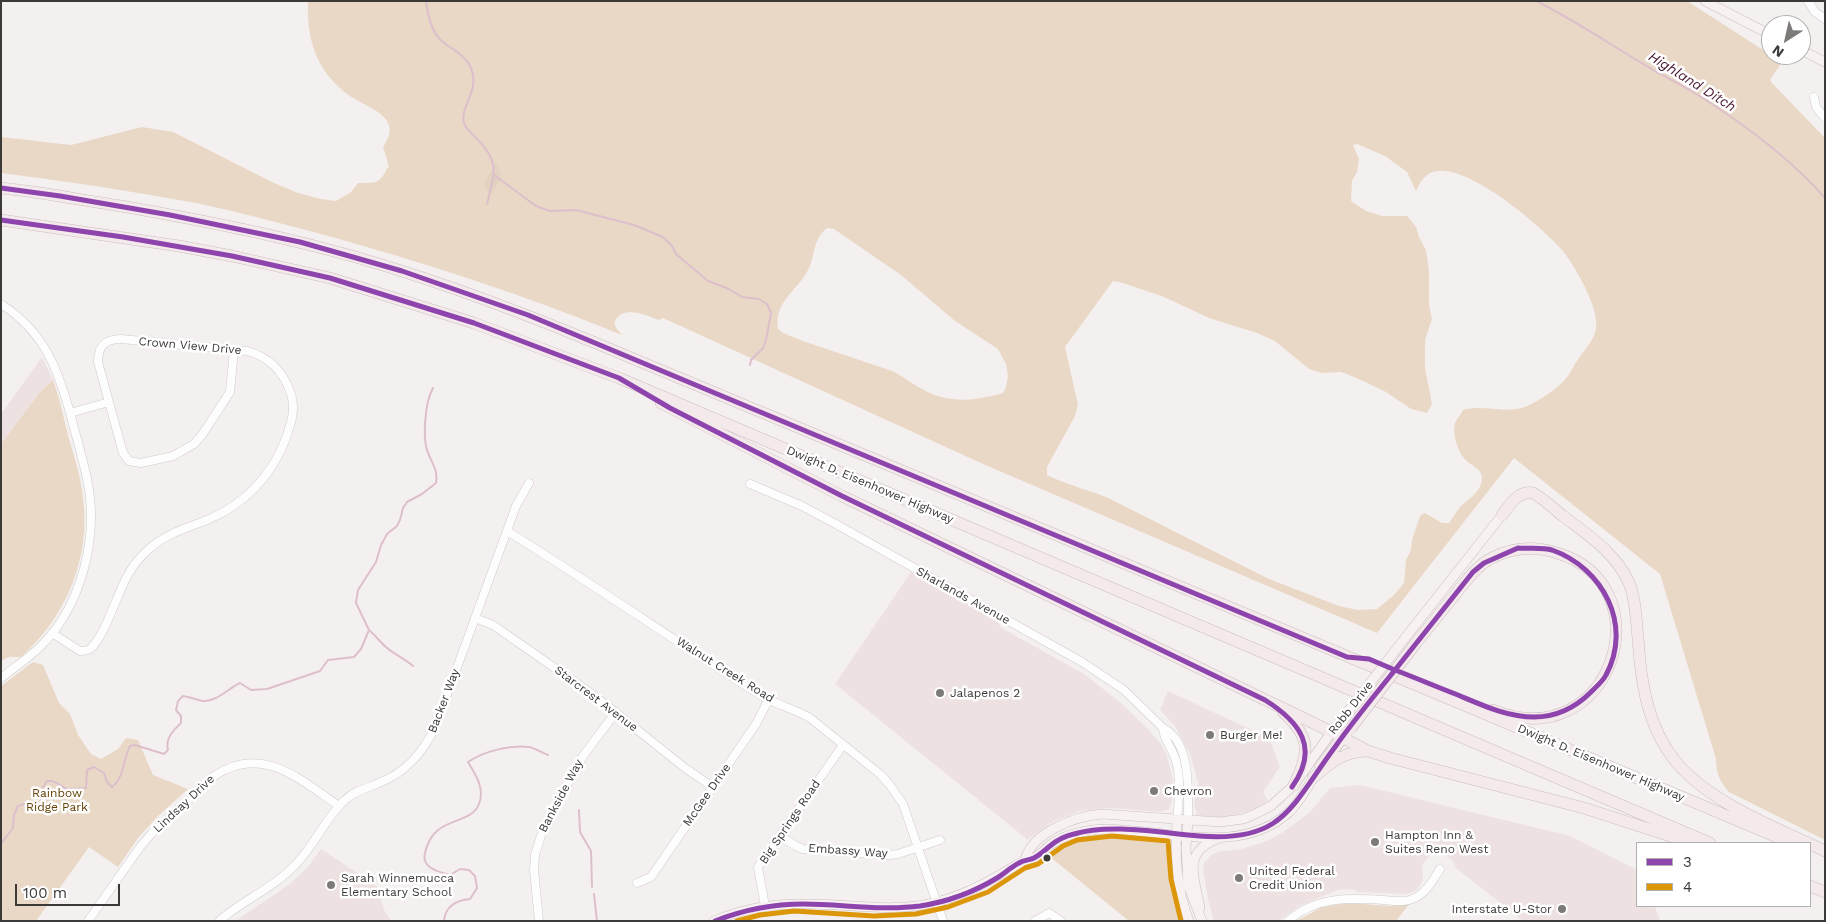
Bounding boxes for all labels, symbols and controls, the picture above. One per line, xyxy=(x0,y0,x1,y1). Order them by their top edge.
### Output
north arrow xyxy=(1761,15,1811,65)
text: N xyxy=(1769,42,1787,61)
water label: Highland Ditch xyxy=(1645,48,1739,116)
street label: Crown View Drive xyxy=(138,334,242,358)
street label: Dwight D. Eisenhower Highway xyxy=(784,443,956,527)
street label: Sharlands Avenue xyxy=(914,564,1012,628)
street label: Walnut Creek Road xyxy=(674,634,776,706)
street label: Starcrest Avenue xyxy=(552,663,640,735)
street label: Backer Way xyxy=(425,667,463,735)
street label: Robb Drive xyxy=(1326,678,1376,738)
place label: Jalapenos 2 xyxy=(950,686,1020,700)
marker: Jalapenos 2 xyxy=(934,687,946,699)
street label: Dwight D. Eisenhower Highway xyxy=(1515,721,1687,805)
place label: Burger Me! xyxy=(1220,728,1282,742)
marker: Burger Me! xyxy=(1204,729,1216,741)
street label: Bankside Way xyxy=(536,757,586,835)
street label: McGee Drive xyxy=(680,761,734,829)
street label: Lindsay Drive xyxy=(150,772,218,836)
street label: Big Springs Road xyxy=(757,777,823,867)
place label: Chevron xyxy=(1164,784,1212,798)
marker: Chevron xyxy=(1148,785,1160,797)
park label: Rainbow Ridge Park xyxy=(26,786,88,814)
place label: Hampton Inn & Suites Reno West xyxy=(1385,828,1488,856)
marker: Hampton Inn & Suites Reno West xyxy=(1369,836,1381,848)
street label: Embassy Way xyxy=(808,841,888,861)
legend xyxy=(1636,842,1811,907)
unlabelled marker xyxy=(1042,853,1052,863)
text: 3 xyxy=(1683,853,1692,871)
place label: United Federal Credit Union xyxy=(1249,864,1335,892)
place label: Sarah Winnemucca Elementary School xyxy=(341,871,454,899)
marker: United Federal Credit Union xyxy=(1233,872,1245,884)
scale bar xyxy=(18,874,122,906)
text: 4 xyxy=(1683,878,1692,896)
marker: Sarah Winnemucca Elementary School xyxy=(325,879,337,891)
text: 100 m xyxy=(23,884,67,902)
place label: Interstate U-Stor xyxy=(1451,902,1552,916)
marker: Interstate U-Stor xyxy=(1556,903,1568,915)

